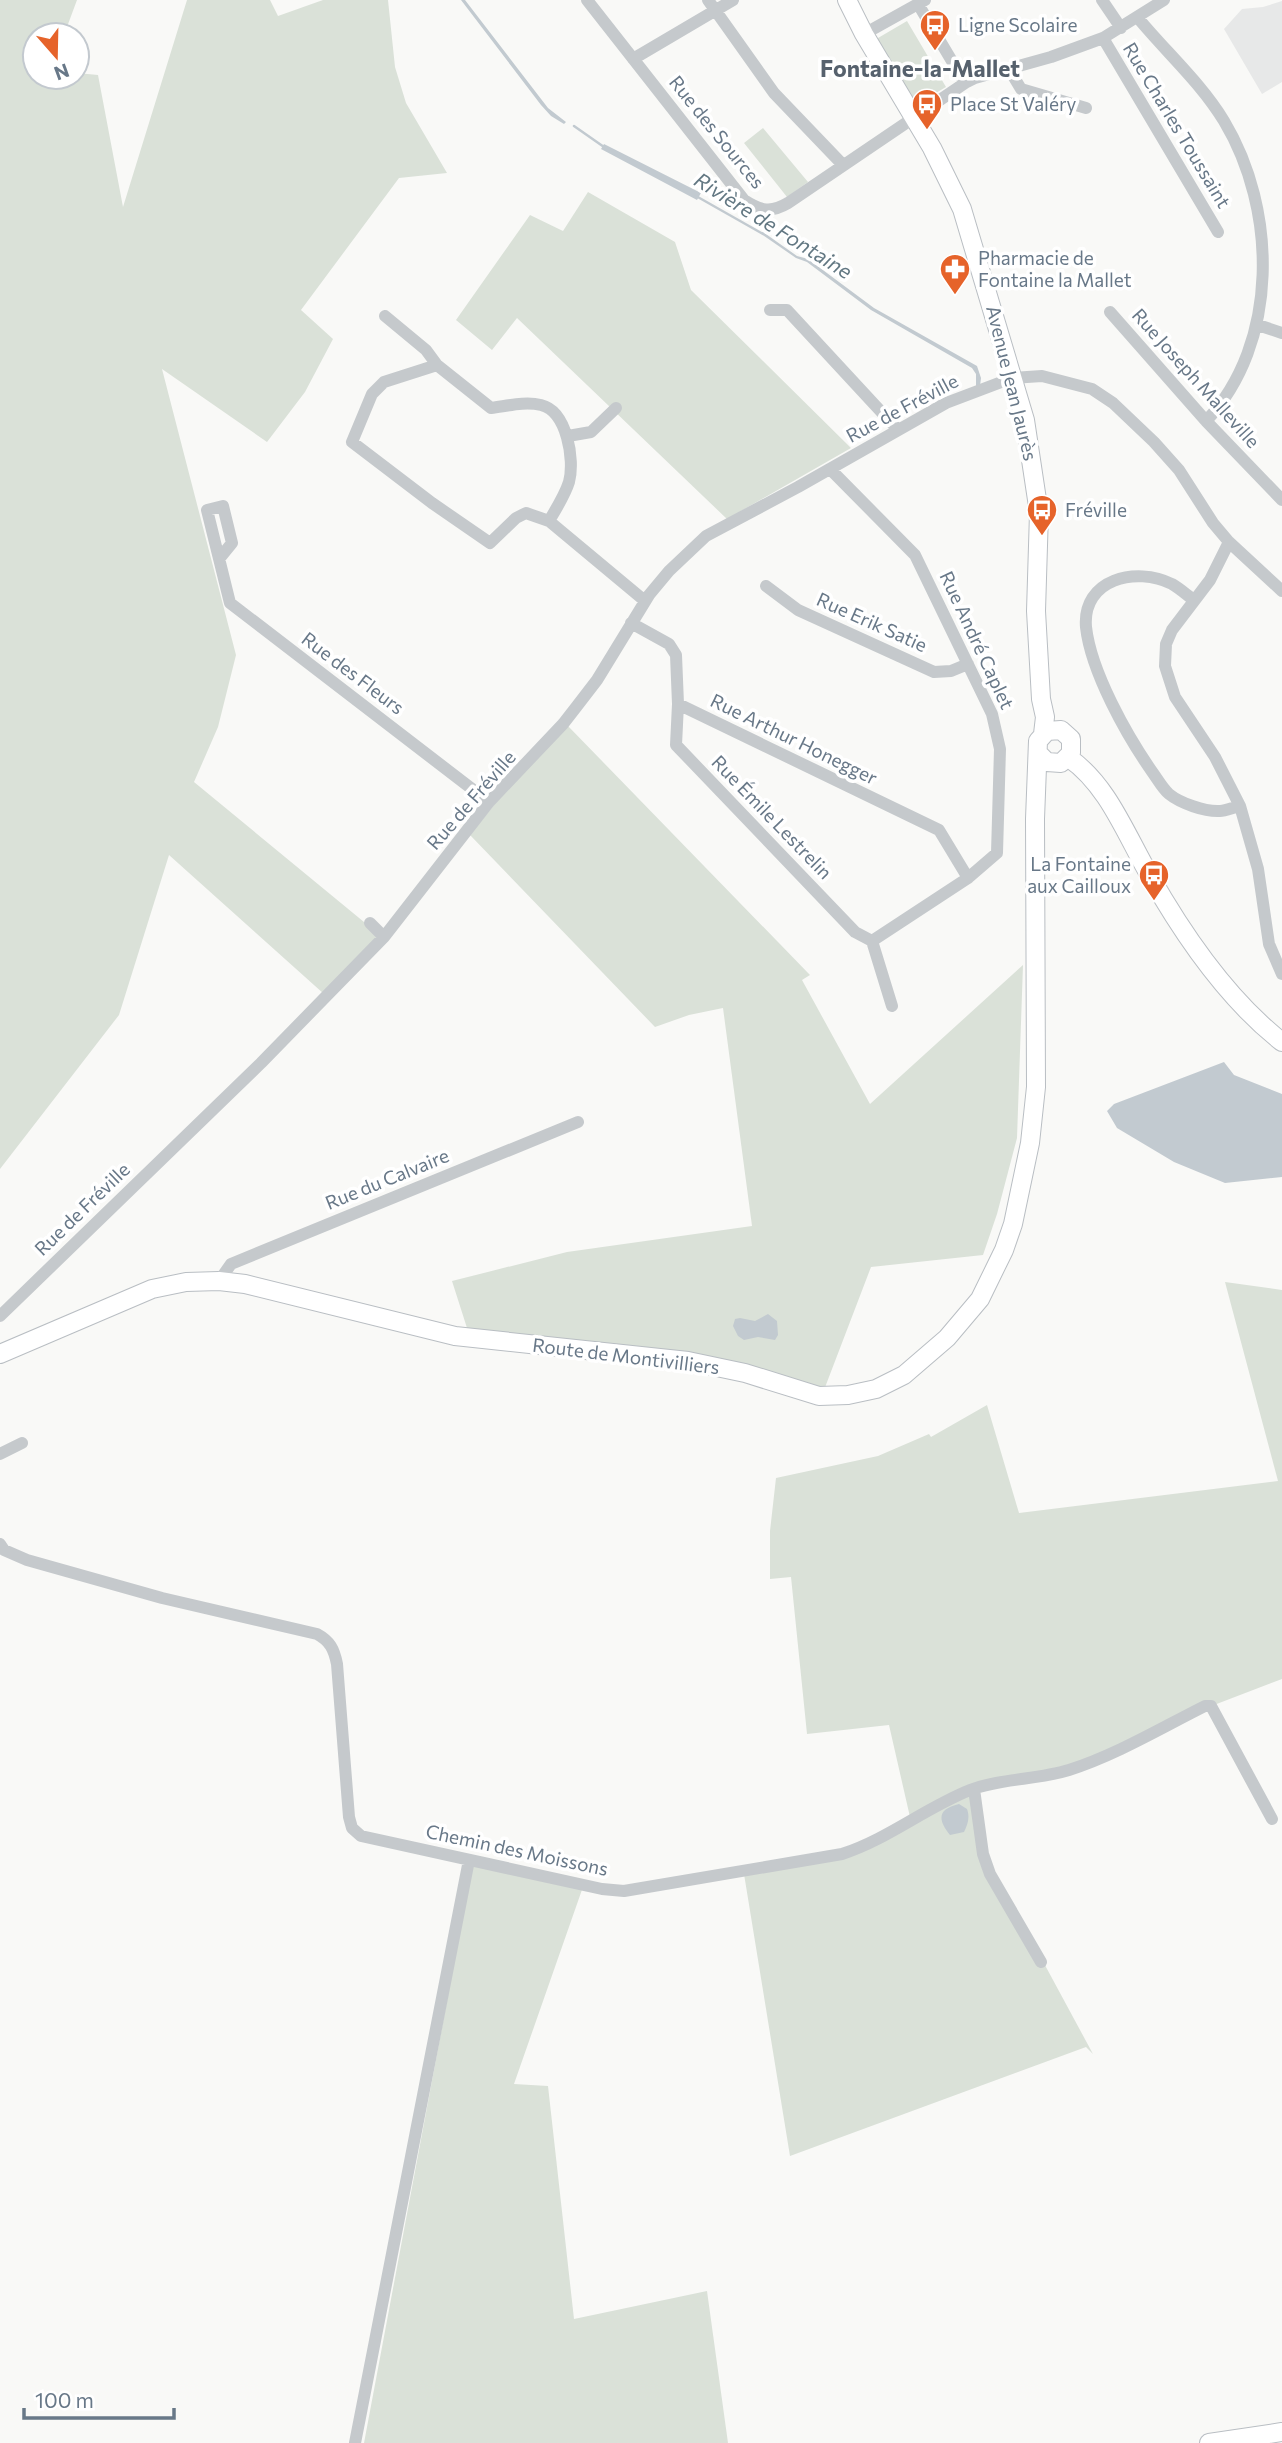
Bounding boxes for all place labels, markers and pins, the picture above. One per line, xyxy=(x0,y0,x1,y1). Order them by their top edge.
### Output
bus stop icon: Ligne Scolaire xyxy=(918,8,952,52)
place label: Ligne Scolaire xyxy=(958,13,1077,36)
bus stop icon: Place St Valéry xyxy=(910,87,944,131)
place label: Place St Valéry xyxy=(950,92,1077,115)
place label: Pharmacie de Fontaine la Mallet xyxy=(978,246,1132,291)
pharmacy icon: Pharmacie de Fontaine la Mallet xyxy=(938,252,972,296)
bus stop icon: Fréville xyxy=(1025,493,1059,537)
place label: Fréville xyxy=(1065,498,1127,521)
place label: La Fontaine aux Cailloux xyxy=(1027,852,1131,897)
bus stop icon: La Fontaine aux Cailloux xyxy=(1137,858,1171,902)

